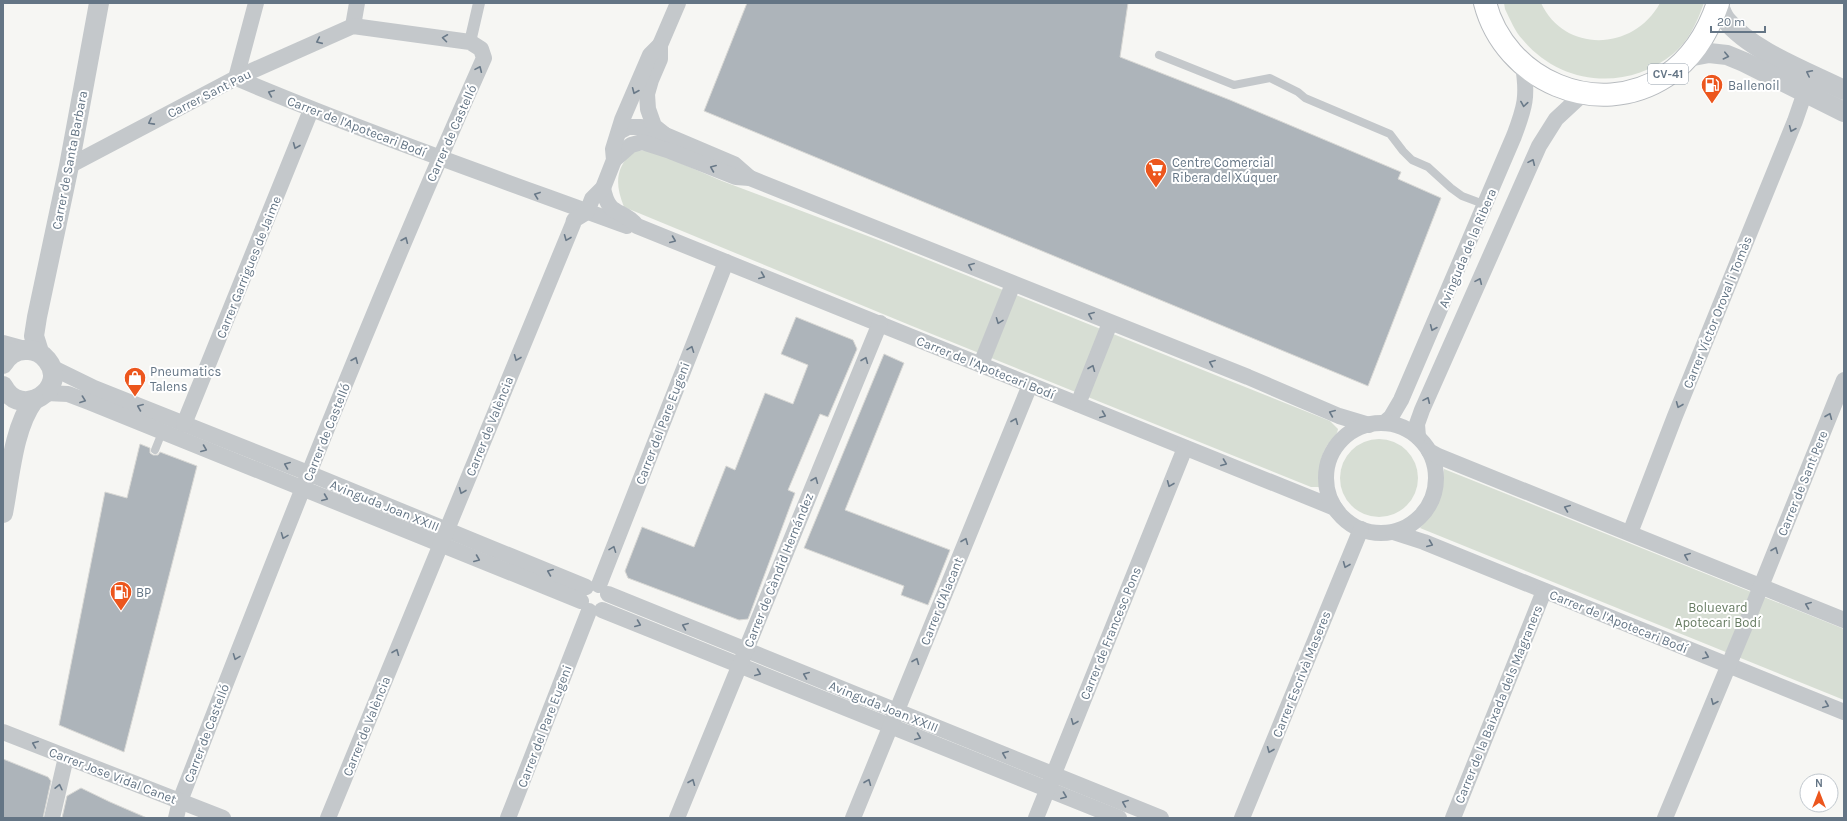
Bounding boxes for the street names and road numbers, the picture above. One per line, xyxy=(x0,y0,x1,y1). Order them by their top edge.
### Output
road number: CV-41 xyxy=(1648,64,1688,84)
street label: Carrer Sant Pau xyxy=(165,66,254,121)
street label: Carrer de Castelló xyxy=(423,82,480,184)
street label: Carrer de Santa Barbara xyxy=(49,89,90,231)
street label: Carrer de l'Apotecari Bodí xyxy=(285,93,429,160)
street label: Avinguda de la Ribera xyxy=(1436,186,1499,310)
street label: Carrer Garrigues de Jaime xyxy=(213,194,284,341)
street label: Carrer Víctor Oroval i Tomàs xyxy=(1680,234,1755,391)
street label: Carrer de l'Apotecari Bodí xyxy=(914,333,1057,402)
street label: Carrer del Pare Eugeni xyxy=(632,360,693,486)
street label: Carrer de València xyxy=(463,374,516,478)
street label: Carrer de Castelló xyxy=(300,381,353,483)
street label: Carrer de Sant Pere xyxy=(1774,428,1831,538)
street label: Avinguda Joan XXIII xyxy=(328,477,442,534)
street label: Carrer de Càndid Hernández xyxy=(741,491,816,650)
street label: Carrer d'Alacant xyxy=(917,555,966,647)
street label: Carrer de Francesc Pons xyxy=(1077,564,1144,702)
street label: Carrer de l'Apotecari Bodí xyxy=(1547,587,1690,656)
street label: Carrer de la Baixada dels Magraners xyxy=(1452,603,1545,806)
street label: Carrer Escrivà Maseres xyxy=(1269,609,1334,740)
street label: Carrer del Pare Eugeni xyxy=(514,663,575,789)
street label: Carrer de València xyxy=(340,674,393,778)
street label: Avinguda Joan XXIII xyxy=(827,678,941,735)
street label: Carrer de Castelló xyxy=(181,682,232,785)
street label: Carrer Jose Vidal Canet xyxy=(47,744,179,807)

